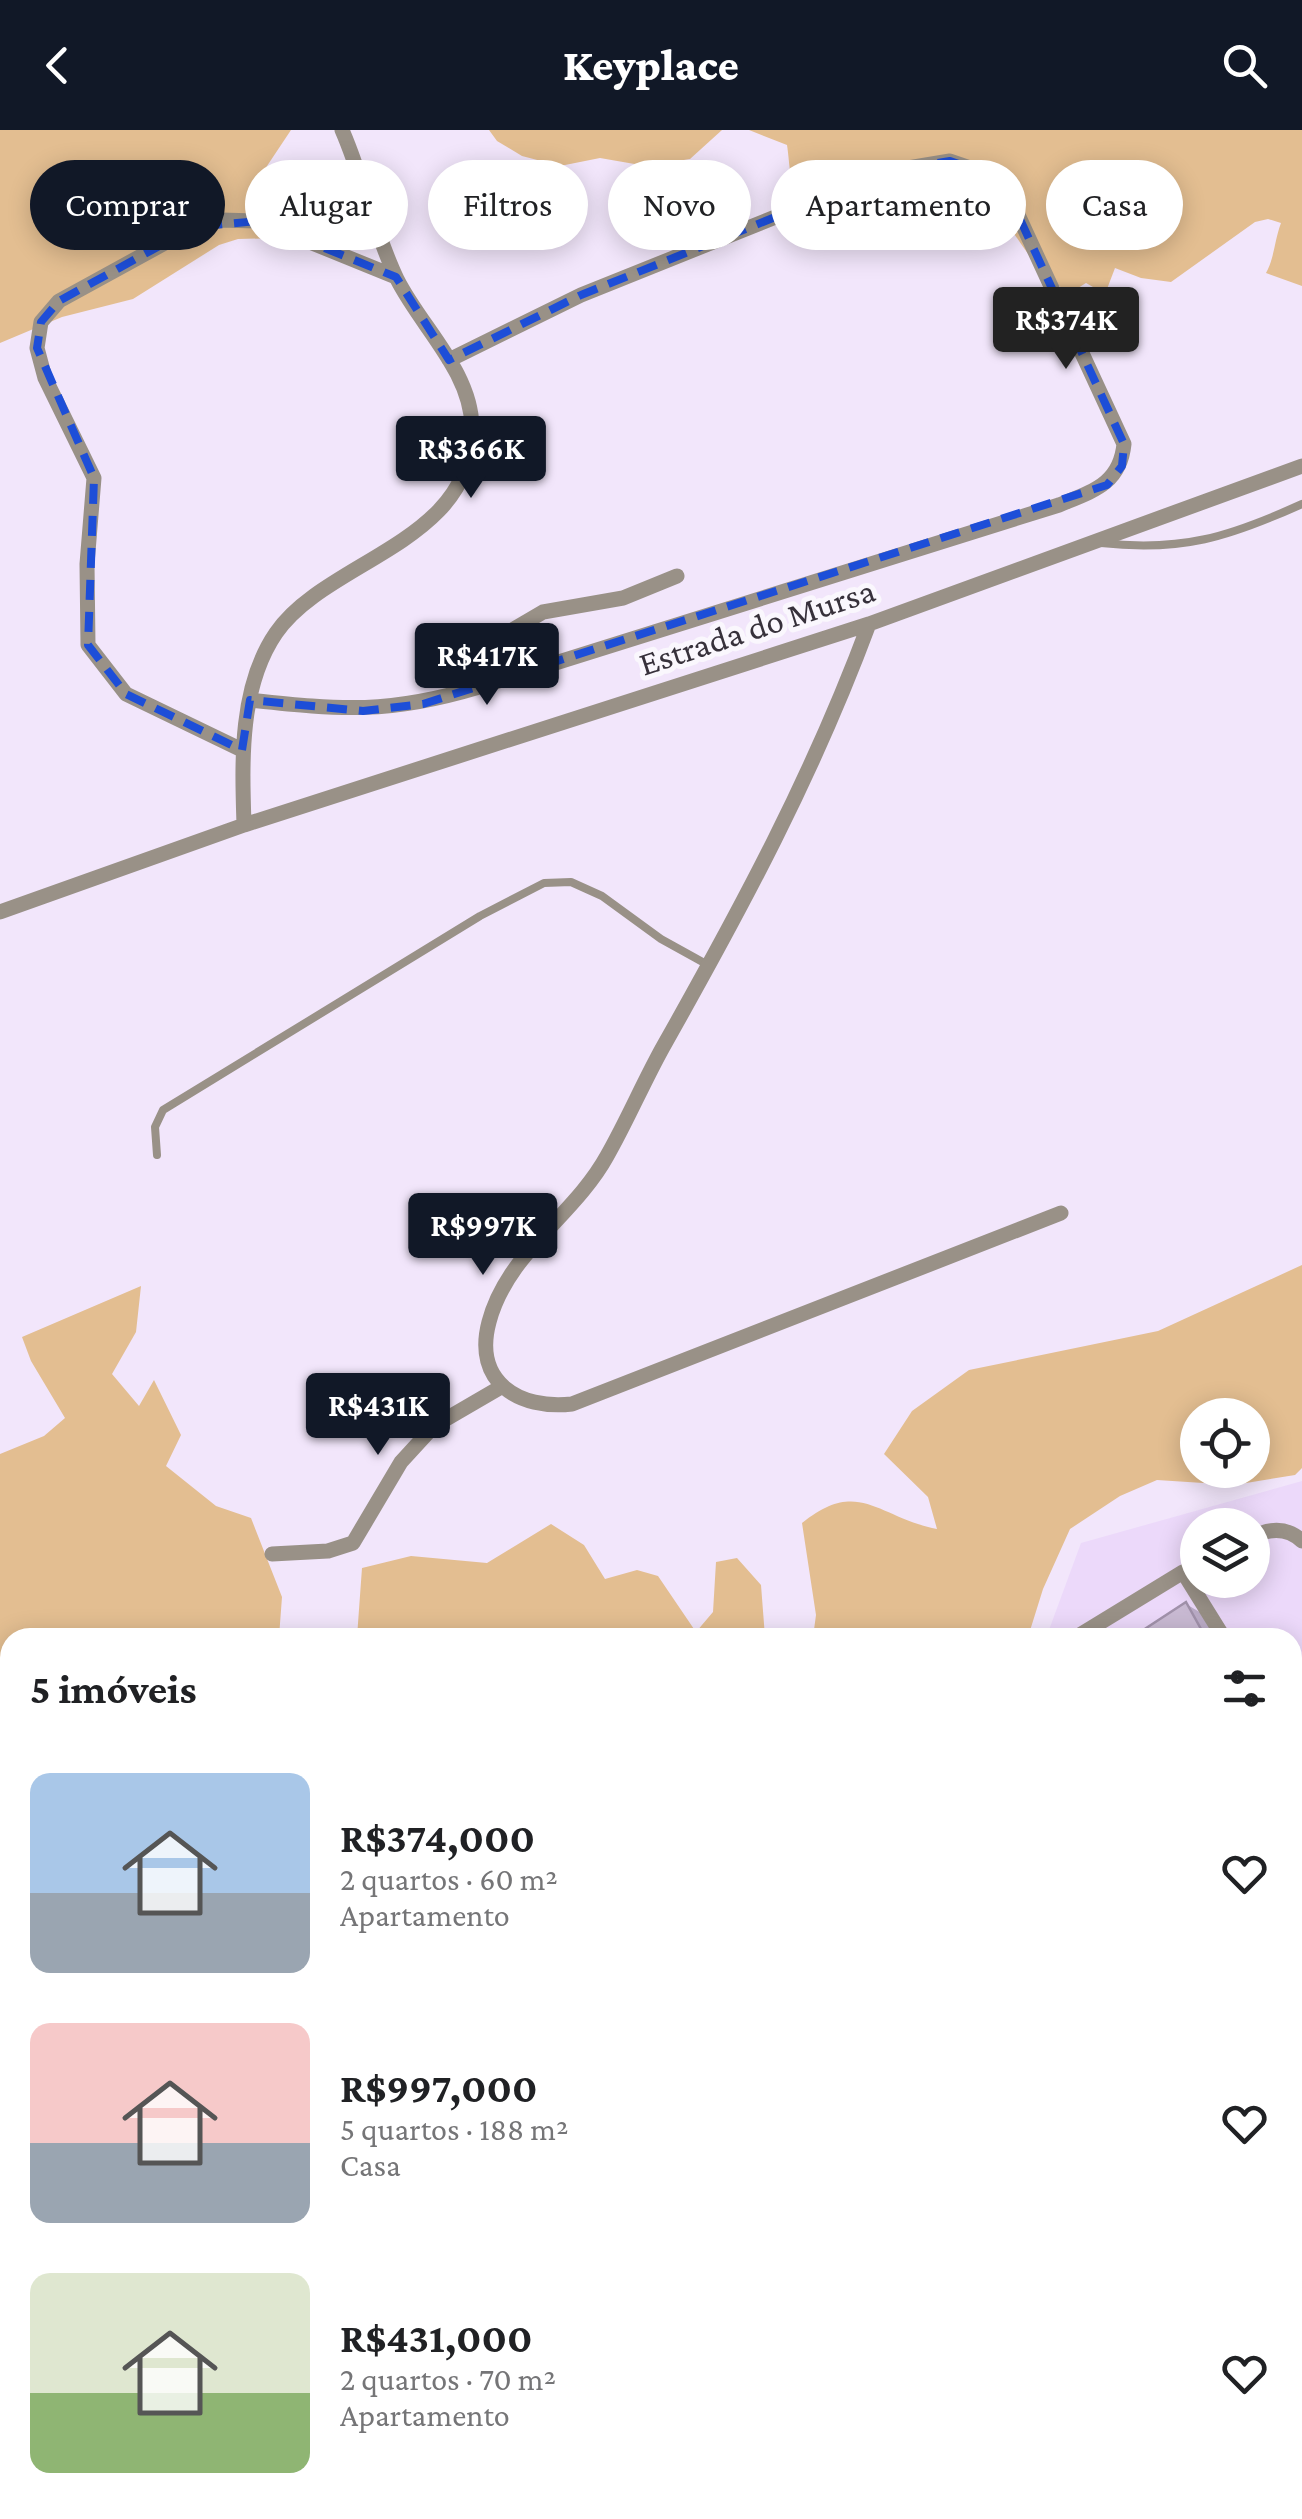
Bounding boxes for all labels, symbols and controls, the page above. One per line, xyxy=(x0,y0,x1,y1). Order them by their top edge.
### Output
icon: back xyxy=(30,38,85,93)
icon: search xyxy=(1217,38,1272,93)
text: Keyplace xyxy=(563,40,739,90)
chip: Comprar xyxy=(30,160,225,250)
chip: Alugar xyxy=(245,160,408,250)
chip: Filtros xyxy=(428,160,588,250)
chip: Novo xyxy=(608,160,751,250)
chip: Apartamento xyxy=(771,160,1026,250)
chip: Casa xyxy=(1046,160,1183,250)
pin: R$374K xyxy=(985,287,1147,372)
text: R$374K xyxy=(1015,301,1117,337)
pin: R$366K xyxy=(390,416,552,501)
text: R$366K xyxy=(418,430,524,466)
street label: Estrada do Mursa xyxy=(634,571,880,683)
pin: R$417K xyxy=(406,623,568,708)
text: R$417K xyxy=(437,637,537,673)
pin: R$997K xyxy=(402,1193,564,1278)
text: R$997K xyxy=(430,1207,536,1243)
pin: R$431K xyxy=(297,1373,459,1458)
text: R$431K xyxy=(328,1387,428,1423)
map controls xyxy=(1180,1398,1270,1598)
button: locate xyxy=(1180,1398,1270,1488)
button: layers xyxy=(1180,1508,1270,1598)
icon: filters xyxy=(1217,1661,1272,1716)
text: 5 imóveis xyxy=(30,1665,197,1712)
icon: home xyxy=(110,1813,230,1933)
text: R$374,000 xyxy=(340,1814,535,1861)
icon: heart xyxy=(1217,1846,1272,1901)
text: 2 quartos · 60 m² xyxy=(340,1861,558,1897)
text: Apartamento xyxy=(340,1897,510,1933)
icon: home xyxy=(110,2063,230,2183)
text: R$997,000 xyxy=(340,2064,538,2111)
icon: heart xyxy=(1217,2096,1272,2151)
text: 5 quartos · 188 m² xyxy=(340,2111,568,2147)
text: Casa xyxy=(340,2147,401,2183)
icon: home xyxy=(110,2313,230,2433)
text: R$431,000 xyxy=(340,2314,533,2361)
icon: heart xyxy=(1217,2346,1272,2401)
text: 2 quartos · 70 m² xyxy=(340,2361,556,2397)
text: Apartamento xyxy=(340,2397,510,2433)

